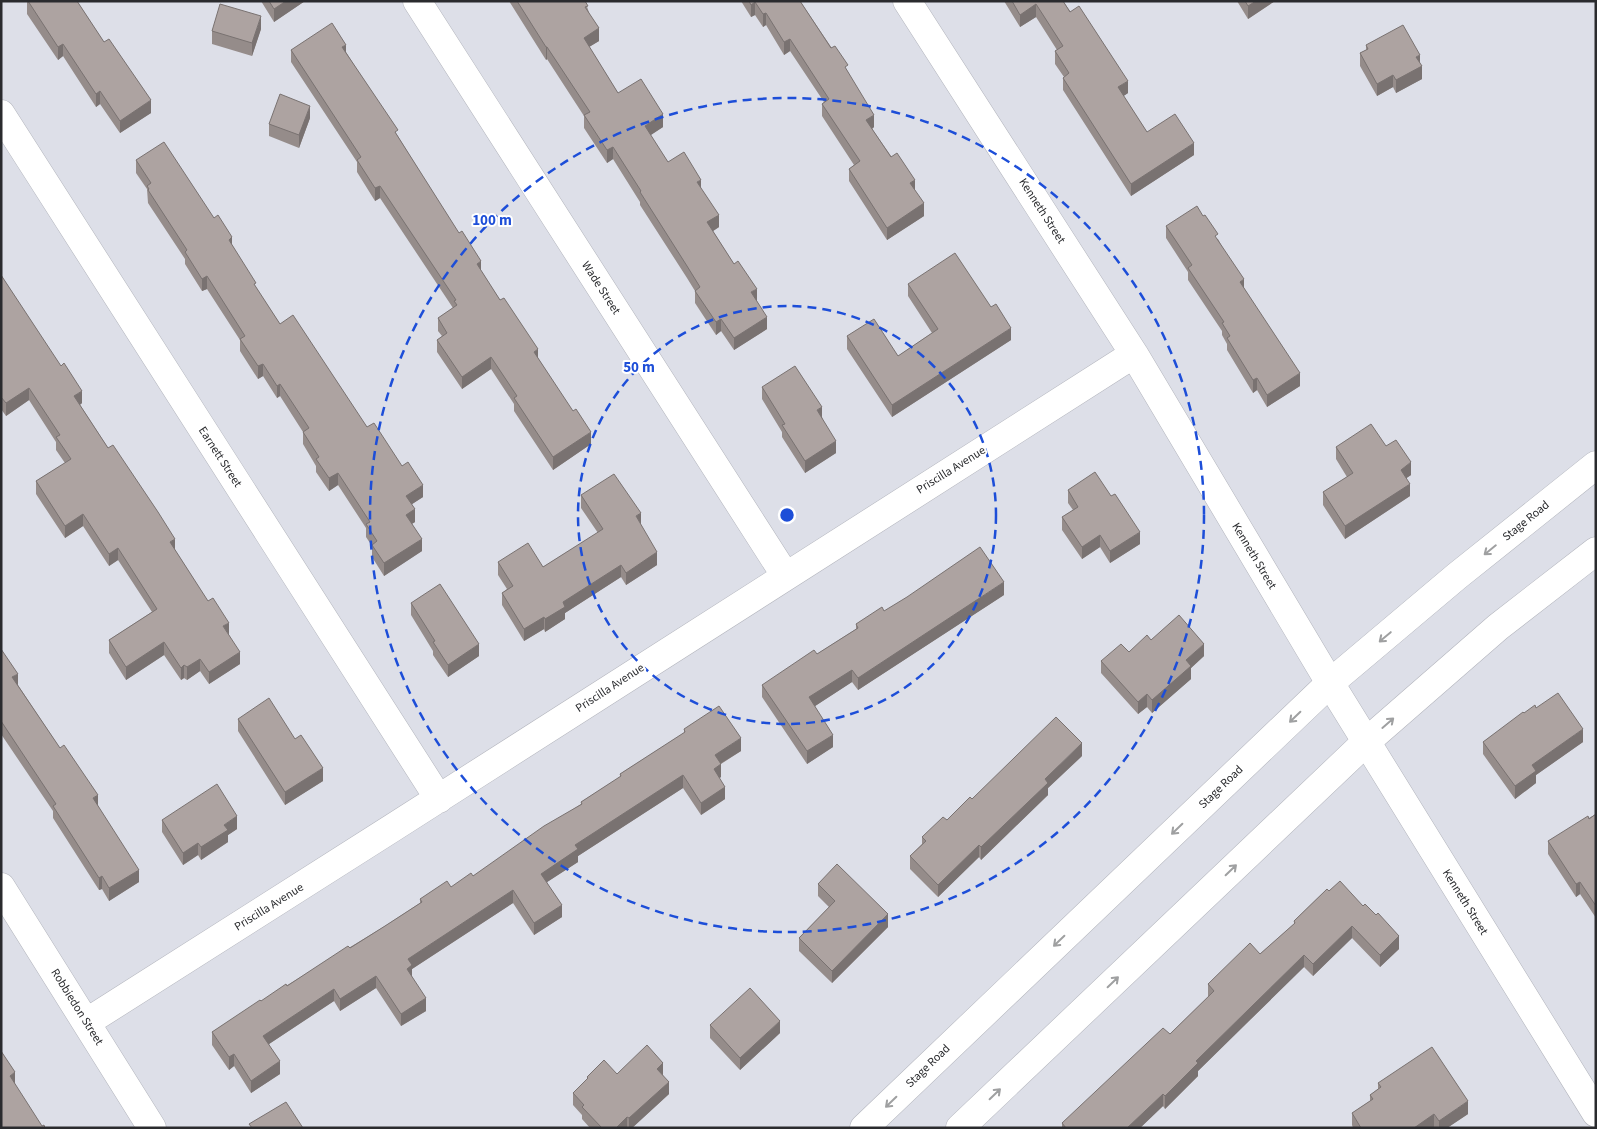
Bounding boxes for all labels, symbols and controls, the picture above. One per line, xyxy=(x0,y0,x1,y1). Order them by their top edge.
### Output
street label: Kenneth Street xyxy=(1014,175,1070,247)
text: 100 m xyxy=(472,210,512,231)
street label: Wade Street xyxy=(577,258,625,318)
text: 50 m xyxy=(623,357,655,378)
street label: Earnett Street xyxy=(194,423,246,491)
street label: Priscilla Avenue xyxy=(913,442,989,498)
street label: Stage Road xyxy=(1499,497,1553,545)
centre of rings xyxy=(778,506,796,524)
street label: Kenneth Street xyxy=(1227,520,1281,592)
one-way arrow xyxy=(1483,545,1496,556)
one-way arrow xyxy=(1378,631,1391,643)
street label: Priscilla Avenue xyxy=(572,659,648,717)
one-way arrow xyxy=(1288,711,1301,723)
one-way arrow xyxy=(1381,718,1394,729)
street label: Stage Road xyxy=(1195,761,1247,813)
one-way arrow xyxy=(1171,823,1183,835)
one-way arrow xyxy=(1225,864,1237,876)
street label: Kenneth Street xyxy=(1438,866,1492,938)
street label: Priscilla Avenue xyxy=(231,879,307,935)
one-way arrow xyxy=(1053,935,1066,947)
street label: Robbiedon Street xyxy=(47,965,107,1049)
one-way arrow xyxy=(1107,976,1119,988)
street label: Stage Road xyxy=(902,1040,954,1092)
one-way arrow xyxy=(989,1088,1002,1100)
one-way arrow xyxy=(885,1096,898,1108)

